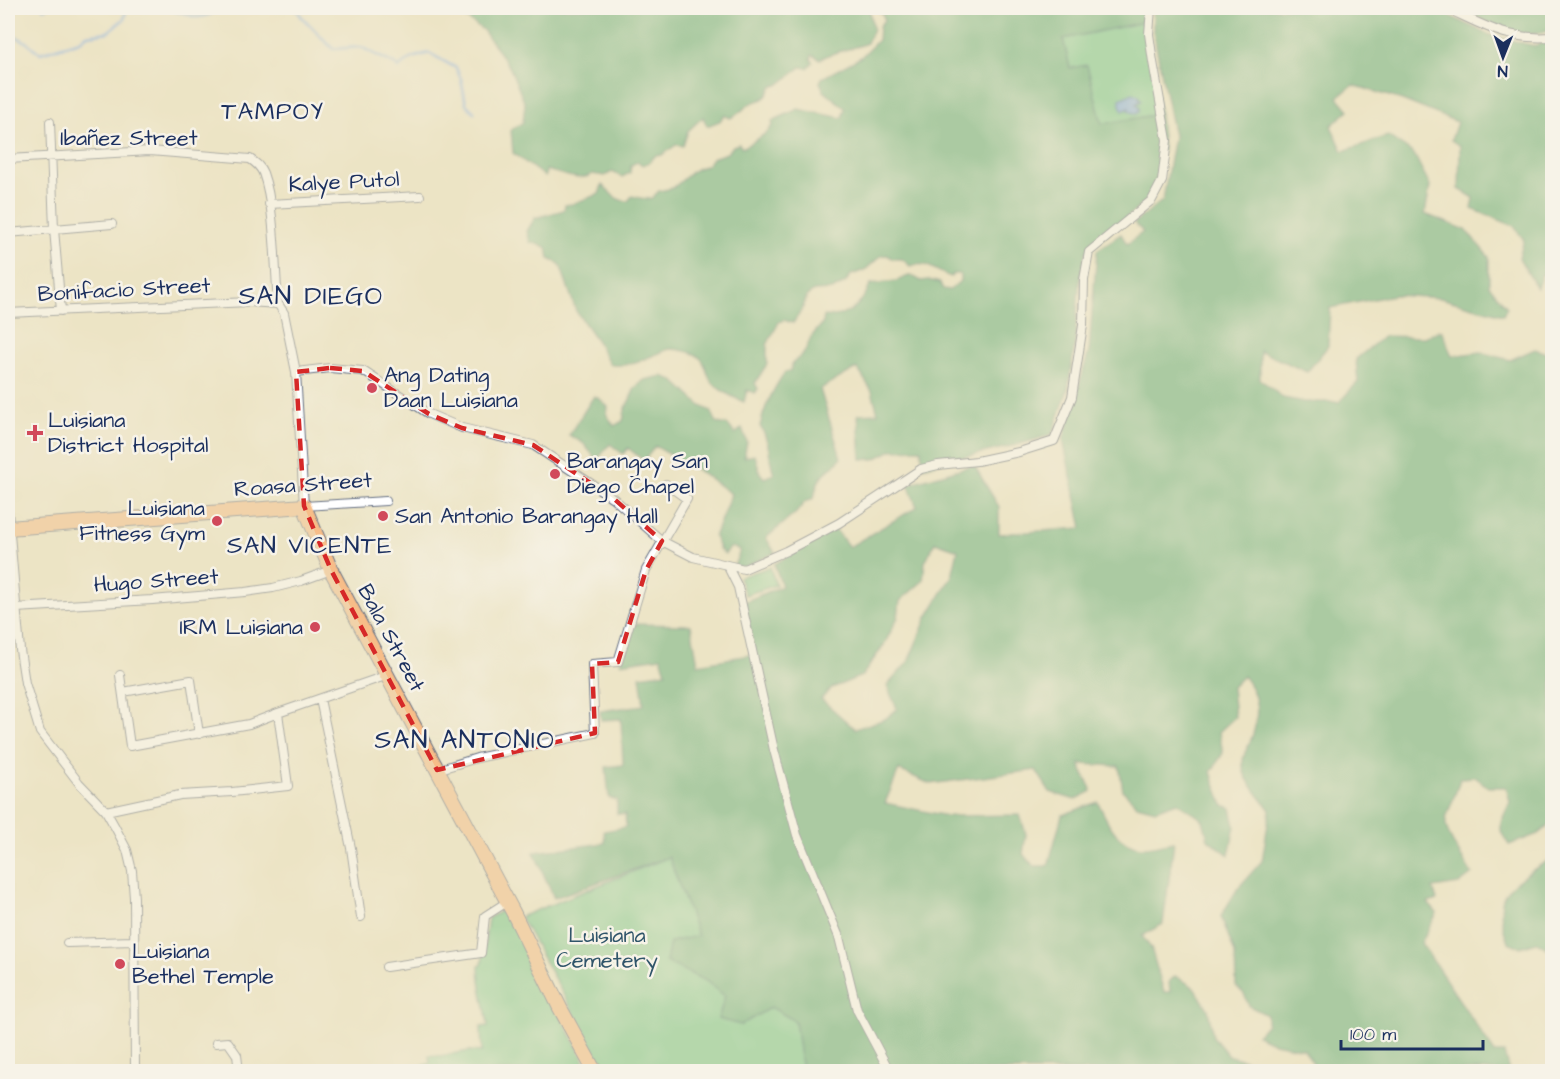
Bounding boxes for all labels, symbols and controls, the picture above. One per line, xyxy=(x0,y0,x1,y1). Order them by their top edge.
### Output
north arrow xyxy=(1473,27,1533,87)
text: N xyxy=(1498,60,1508,82)
district label: TAMPOY xyxy=(221,95,325,129)
street label: Ibañez Street xyxy=(60,123,198,154)
street label: Kalye Putol xyxy=(288,164,400,201)
street label: Bonifacio Street xyxy=(37,270,211,310)
district label: SAN DIEGO xyxy=(238,278,384,314)
place label: Ang Dating Daan Luisiana xyxy=(384,360,518,416)
marker: Ang Dating Daan Luisiana xyxy=(365,381,379,395)
place label: Luisiana District Hospital xyxy=(48,405,209,461)
marker: Luisiana District Hospital xyxy=(26,424,44,442)
place label: Barangay San Diego Chapel xyxy=(567,446,708,503)
street label: Roasa Street xyxy=(233,465,373,505)
marker: Barangay San Diego Chapel xyxy=(548,467,562,481)
place label: Luisiana Fitness Gym xyxy=(79,493,205,550)
place label: San Antonio Barangay Hall xyxy=(395,501,658,533)
marker: San Antonio Barangay Hall xyxy=(376,509,390,523)
marker: Luisiana Fitness Gym xyxy=(210,514,224,528)
district label: SAN VICENTE xyxy=(227,529,393,563)
street label: Hugo Street xyxy=(93,561,220,602)
street label: Bala Street xyxy=(350,579,432,698)
place label: IRM Luisiana xyxy=(179,612,303,643)
marker: IRM Luisiana xyxy=(308,620,322,634)
district label: SAN ANTONIO xyxy=(375,722,555,758)
park label: Luisiana Cemetery xyxy=(556,920,658,977)
place label: Luisiana Bethel Temple xyxy=(132,936,274,992)
marker: Luisiana Bethel Temple xyxy=(113,957,127,971)
scale bar xyxy=(1341,1013,1484,1051)
text: 100 m xyxy=(1350,1022,1396,1047)

